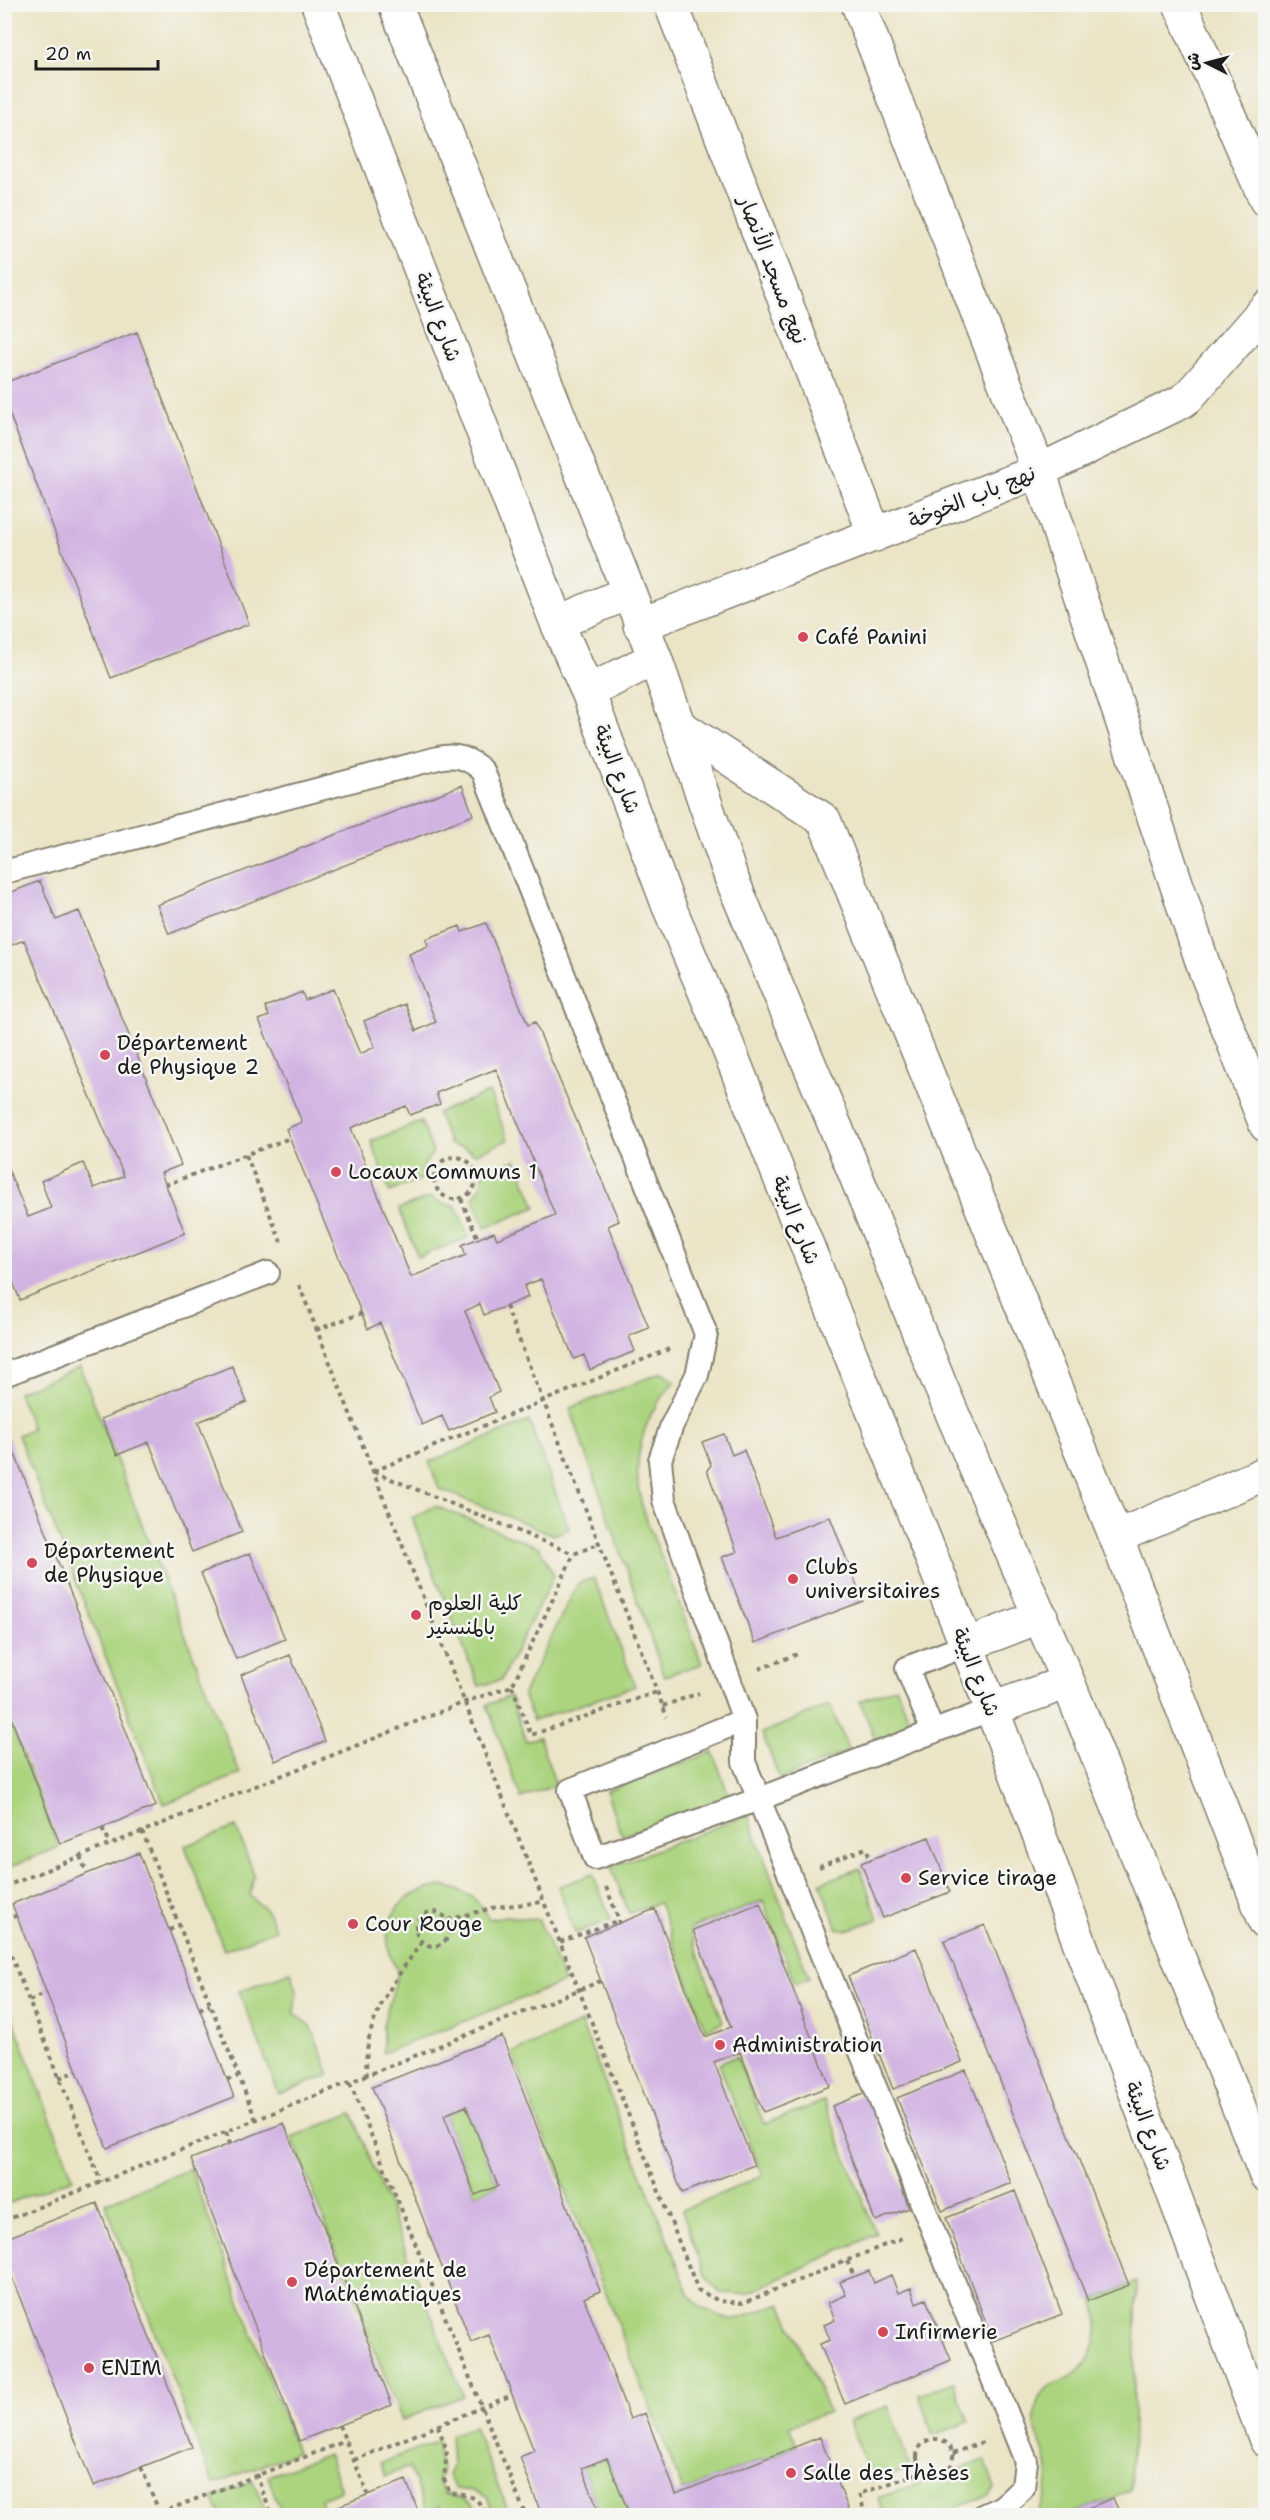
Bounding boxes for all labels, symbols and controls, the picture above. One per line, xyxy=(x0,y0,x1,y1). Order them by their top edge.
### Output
scale bar xyxy=(36,33,158,71)
north arrow xyxy=(1177,33,1237,93)
text: 20 m xyxy=(45,42,91,66)
text: ش xyxy=(1181,52,1204,71)
street label: نهج مسجد الأنصار xyxy=(731,190,814,348)
street label: شارع البيئة xyxy=(407,268,468,366)
street label: نهج باب الخوخة xyxy=(904,459,1040,535)
place label: Café Panini xyxy=(815,623,927,651)
marker: Café Panini xyxy=(796,630,810,644)
street label: شارع البيئة xyxy=(586,720,647,818)
place label: Département de Physique 2 xyxy=(117,1029,259,1081)
marker: Département de Physique 2 xyxy=(98,1048,112,1062)
place label: Locaux Communs 1 xyxy=(348,1158,537,1186)
marker: Locaux Communs 1 xyxy=(329,1165,343,1179)
street label: شارع البيئة xyxy=(765,1171,827,1269)
place label: Département de Physique xyxy=(44,1537,175,1589)
place label: Clubs universitaires xyxy=(805,1553,941,1605)
marker: Département de Physique xyxy=(25,1556,39,1570)
marker: Clubs universitaires xyxy=(786,1572,800,1586)
place label: كلية العلوم بالمنستير xyxy=(426,1589,522,1641)
marker: كلية العلوم بالمنستير xyxy=(409,1608,423,1622)
street label: شارع البيئة xyxy=(945,1623,1007,1721)
place label: Service tirage xyxy=(918,1864,1057,1892)
marker: Service tirage xyxy=(899,1871,913,1885)
place label: Cour Rouge xyxy=(365,1910,483,1938)
marker: Cour Rouge xyxy=(346,1917,360,1931)
place label: Administration xyxy=(732,2031,883,2059)
marker: Administration xyxy=(713,2038,727,2052)
street label: شارع البيئة xyxy=(1117,2077,1178,2175)
place label: Département de Mathématiques xyxy=(304,2256,467,2308)
marker: Département de Mathématiques xyxy=(285,2275,299,2289)
place label: Infirmerie xyxy=(895,2318,998,2346)
marker: Infirmerie xyxy=(876,2325,890,2339)
place label: ENIM xyxy=(101,2354,162,2382)
marker: ENIM xyxy=(82,2361,96,2375)
place label: Salle des Thèses xyxy=(803,2459,970,2487)
marker: Salle des Thèses xyxy=(784,2466,798,2480)

